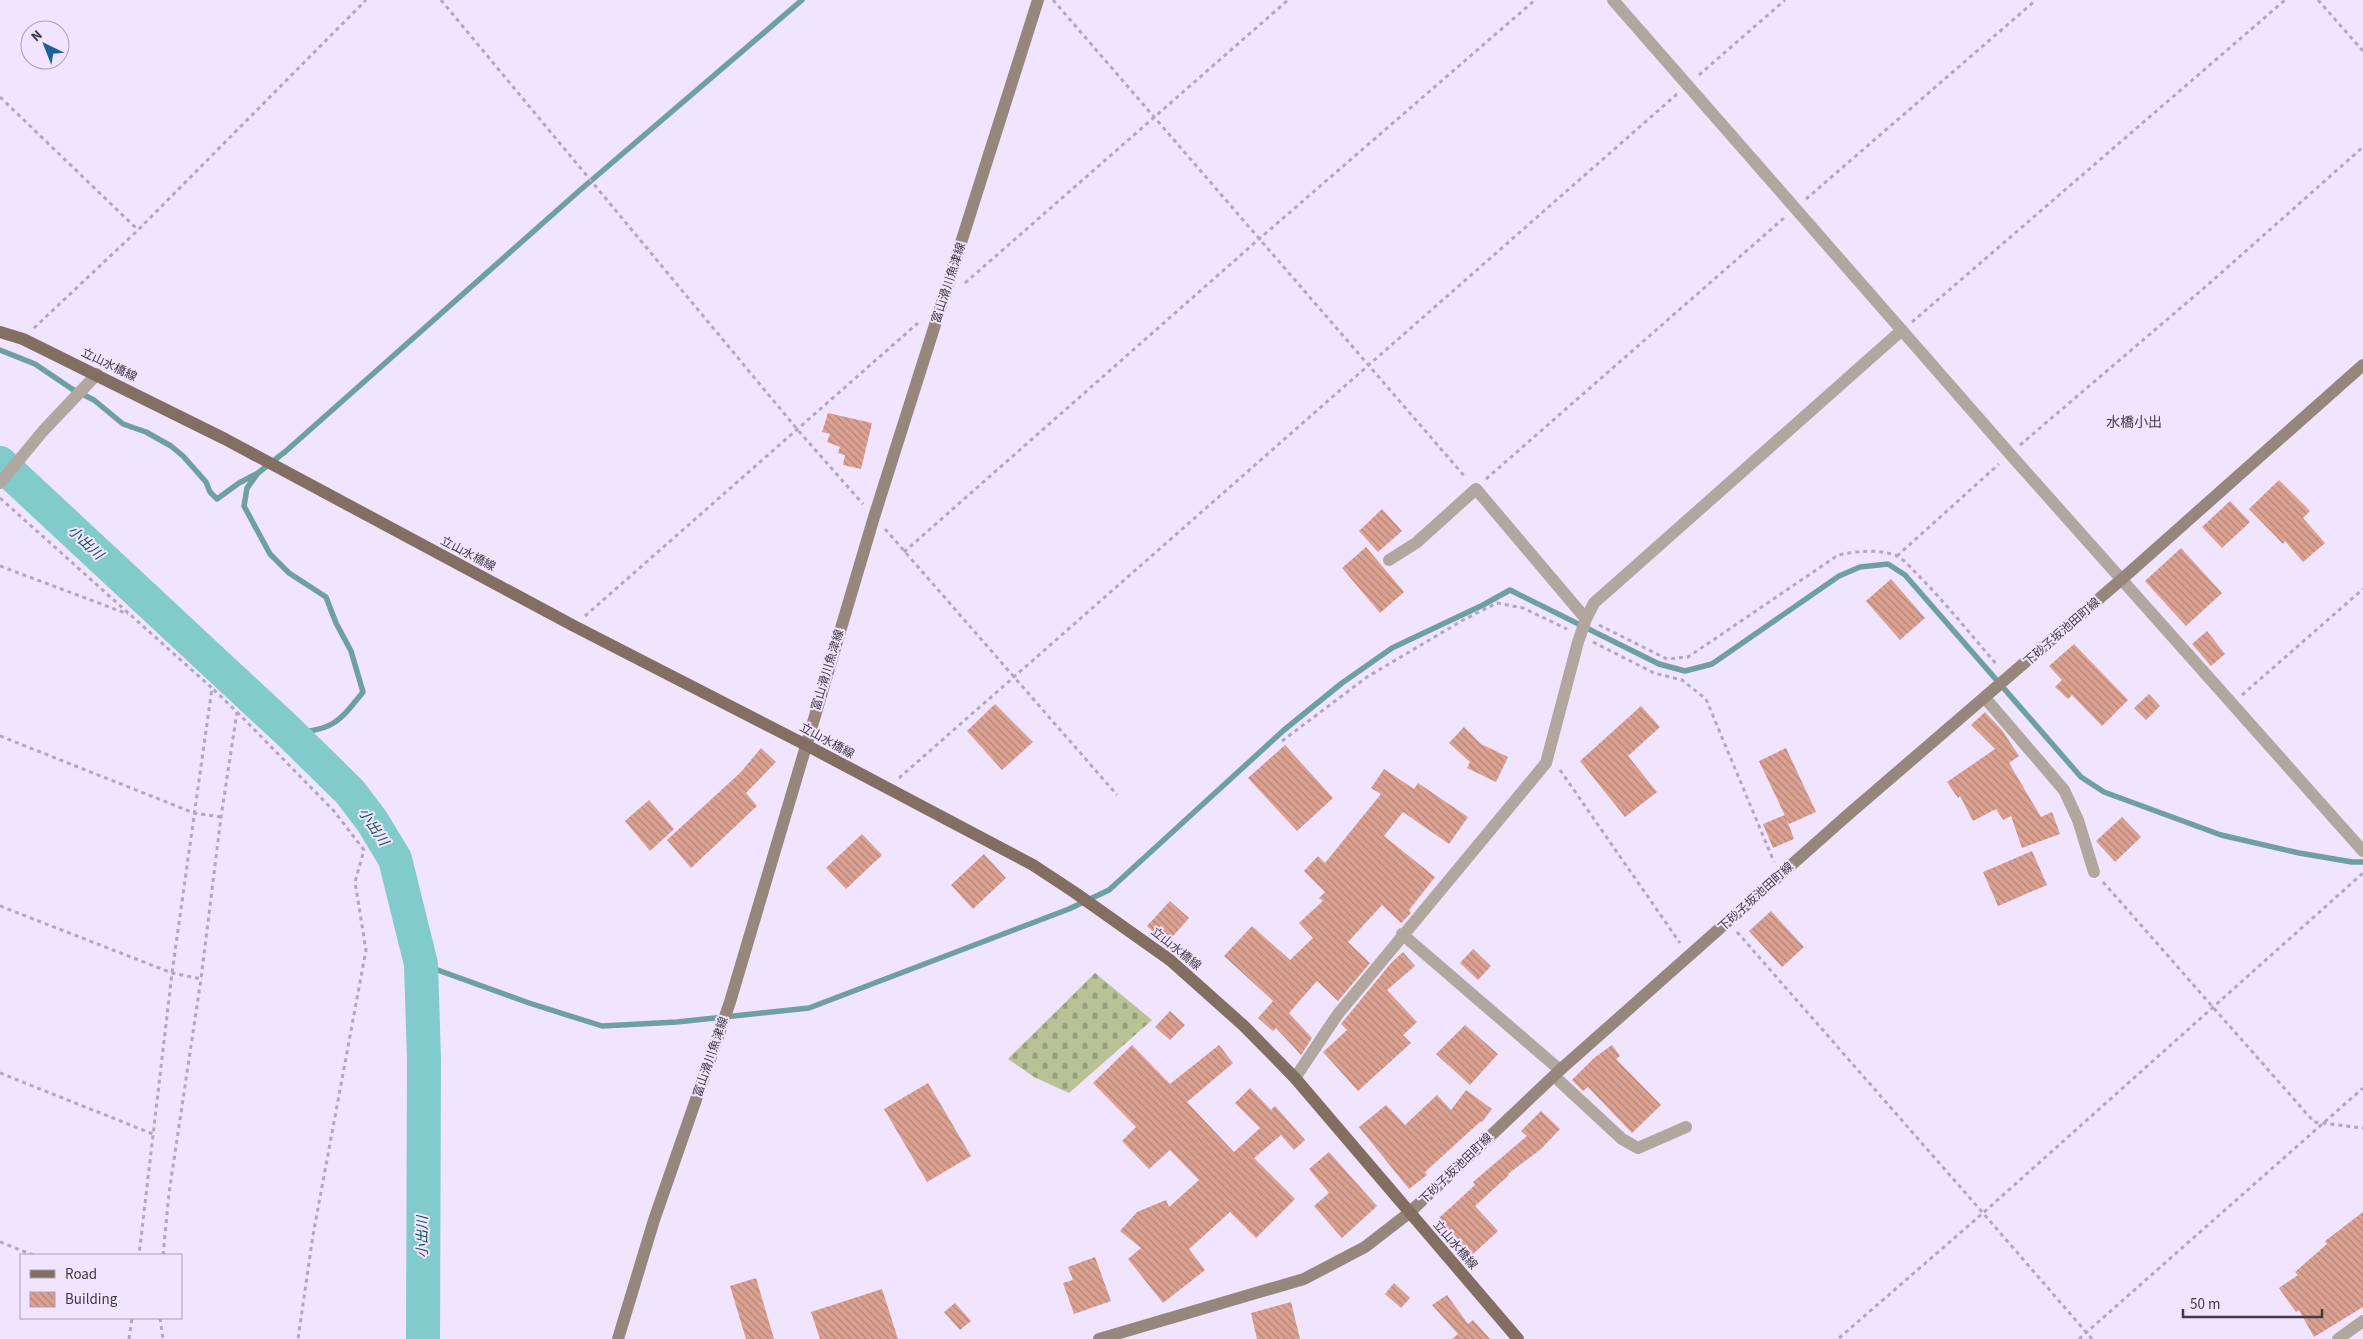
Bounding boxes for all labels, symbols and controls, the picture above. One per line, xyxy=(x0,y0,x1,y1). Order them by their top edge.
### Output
north arrow xyxy=(20,20,70,70)
text: N xyxy=(27,26,47,47)
street label: 富山滑川魚津線 xyxy=(928,240,970,326)
street label: 立山水橋線 xyxy=(78,344,140,386)
district label: 水橋小出 xyxy=(2106,413,2162,433)
water label: 小出川 xyxy=(63,521,109,566)
street label: 立山水橋線 xyxy=(438,532,498,576)
street label: 下砂子坂池田町線 xyxy=(2020,594,2104,670)
street label: 富山滑川魚津線 xyxy=(808,627,848,713)
street label: 立山水橋線 xyxy=(797,719,857,763)
water label: 小出川 xyxy=(353,804,394,852)
street label: 下砂子坂池田町線 xyxy=(1715,859,1797,935)
street label: 立山水橋線 xyxy=(1147,924,1205,974)
street label: 富山滑川魚津線 xyxy=(689,1015,733,1099)
street label: 下砂子坂池田町線 xyxy=(1416,1130,1496,1208)
water label: 小出川 xyxy=(413,1214,433,1258)
street label: 立山水橋線 xyxy=(1429,1217,1481,1273)
legend xyxy=(20,1254,182,1319)
text: Road xyxy=(65,1264,97,1285)
scale bar xyxy=(2183,1286,2322,1318)
text: Building xyxy=(65,1289,118,1310)
text: 50 m xyxy=(2190,1294,2220,1315)

